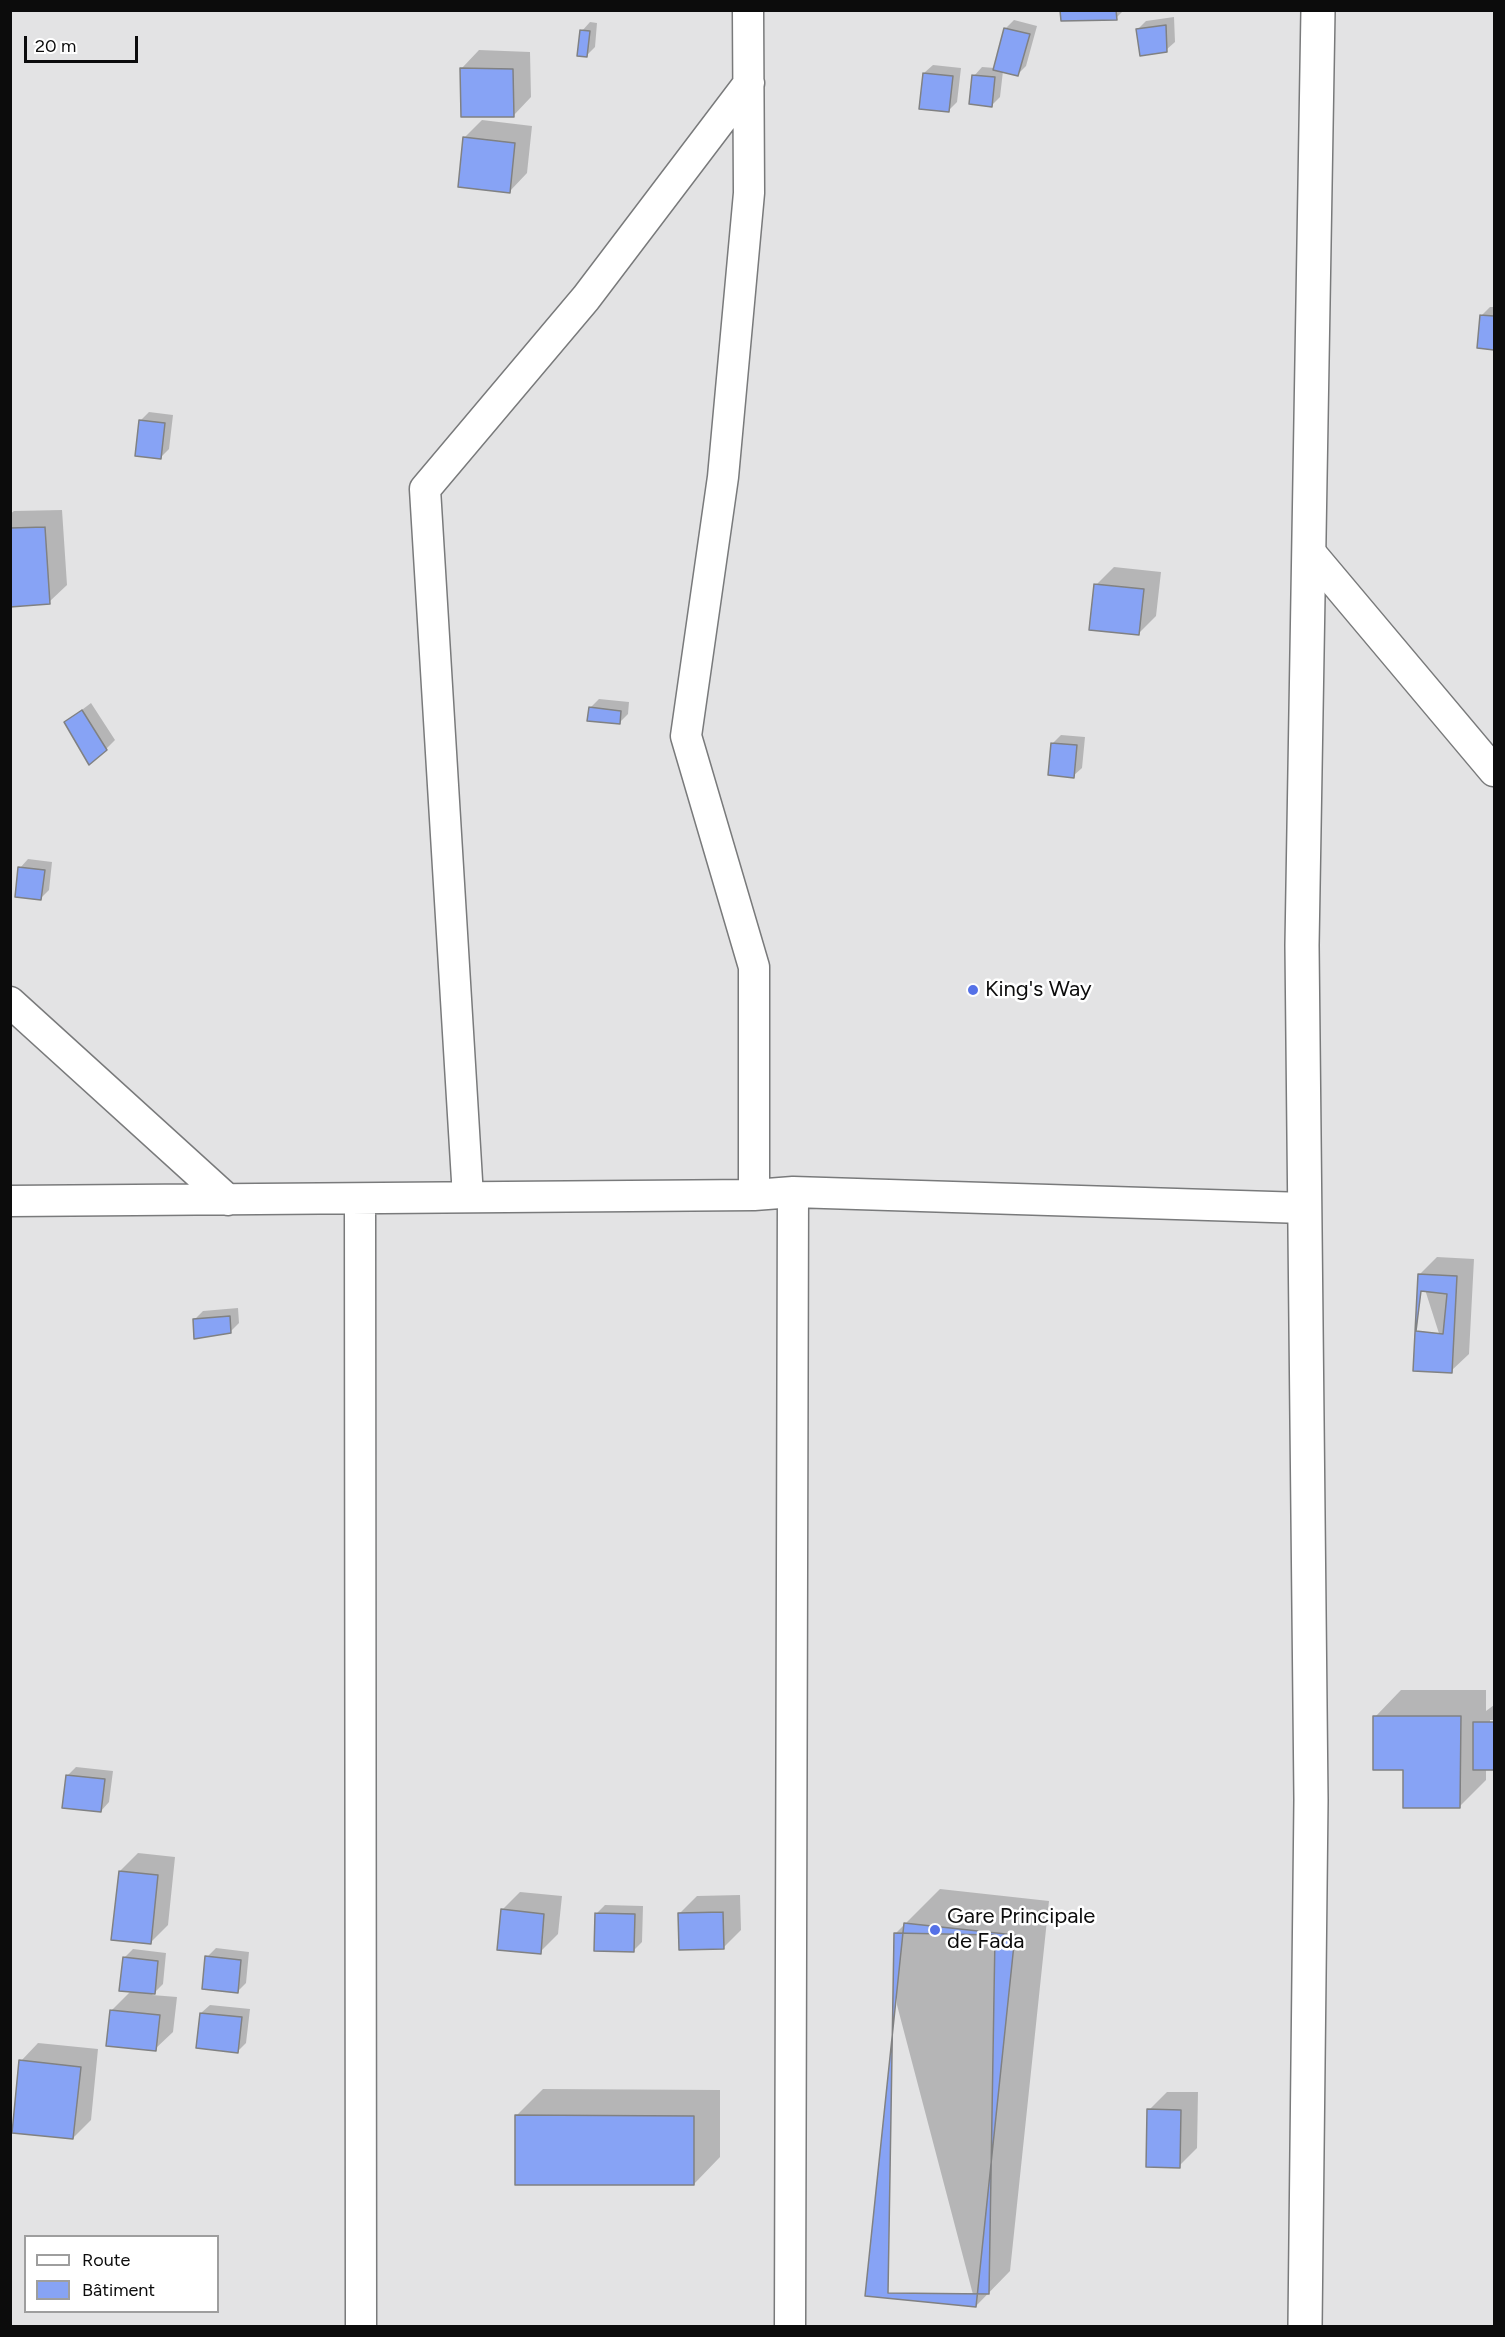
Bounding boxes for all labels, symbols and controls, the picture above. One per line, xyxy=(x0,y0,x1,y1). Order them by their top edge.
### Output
scale bar xyxy=(27,24,141,62)
text: 20 m xyxy=(35,35,76,57)
place label: King's Way xyxy=(985,977,1092,1003)
marker: King's Way xyxy=(966,983,980,997)
place label: Gare Principale de Fada xyxy=(947,1904,1095,1956)
marker: Gare Principale de Fada xyxy=(928,1923,942,1937)
legend xyxy=(24,2235,219,2313)
text: Route xyxy=(82,2249,130,2271)
text: Bâtiment xyxy=(82,2279,155,2301)

